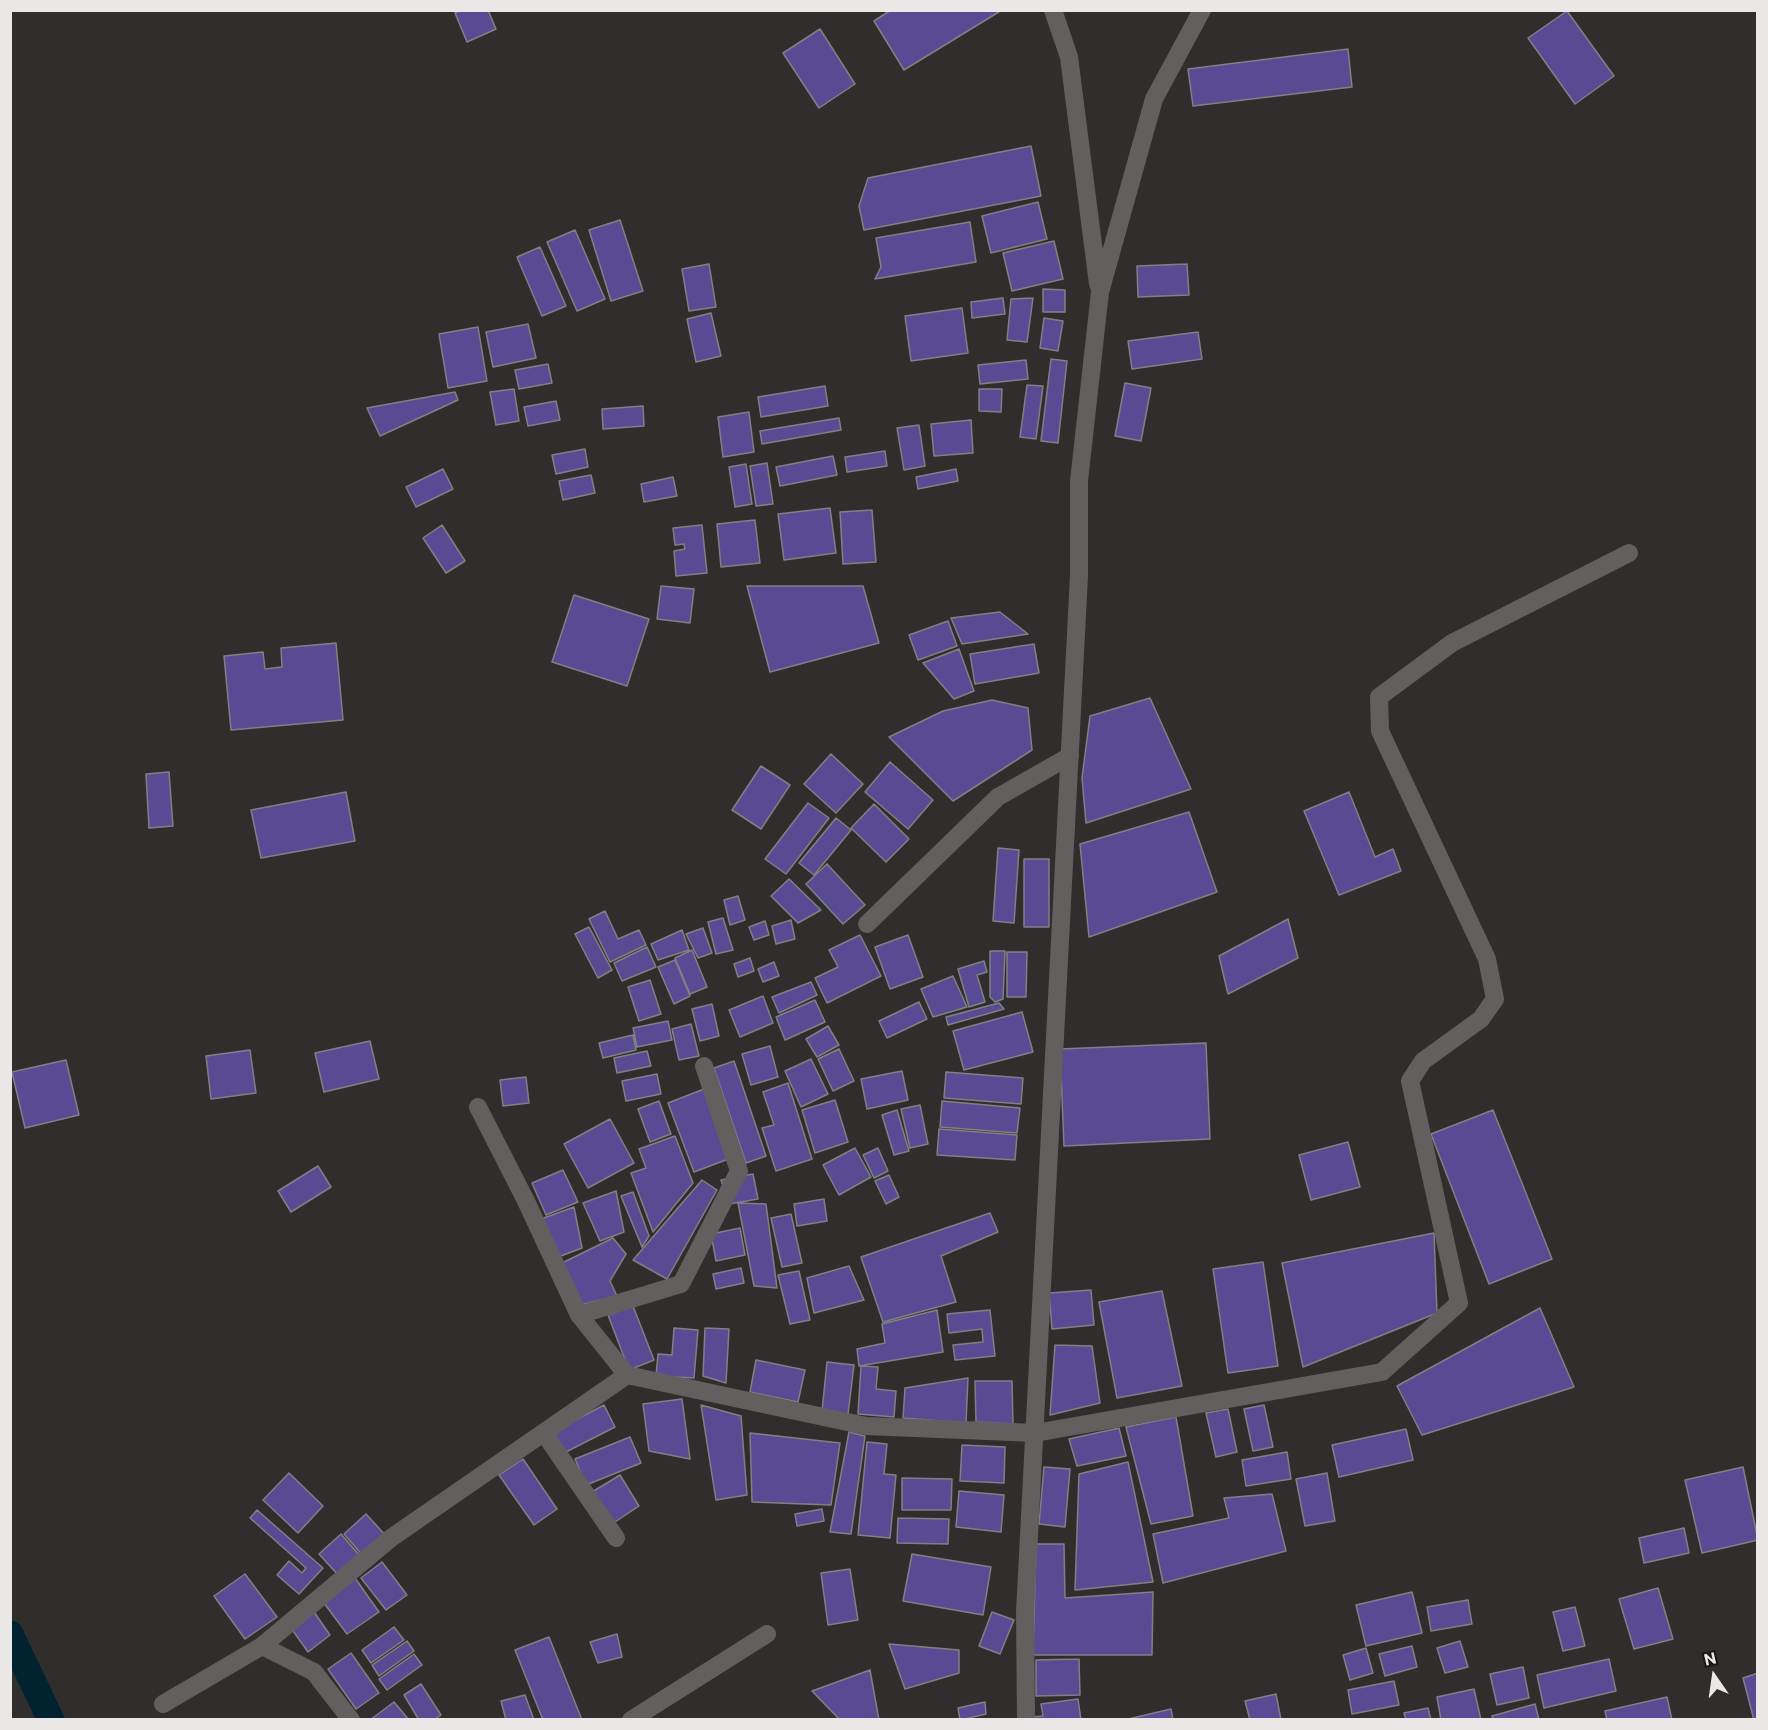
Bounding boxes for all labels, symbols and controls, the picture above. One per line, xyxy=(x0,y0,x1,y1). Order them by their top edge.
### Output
north arrow xyxy=(1684,1646,1744,1706)
text: N xyxy=(1702,1647,1718,1669)

